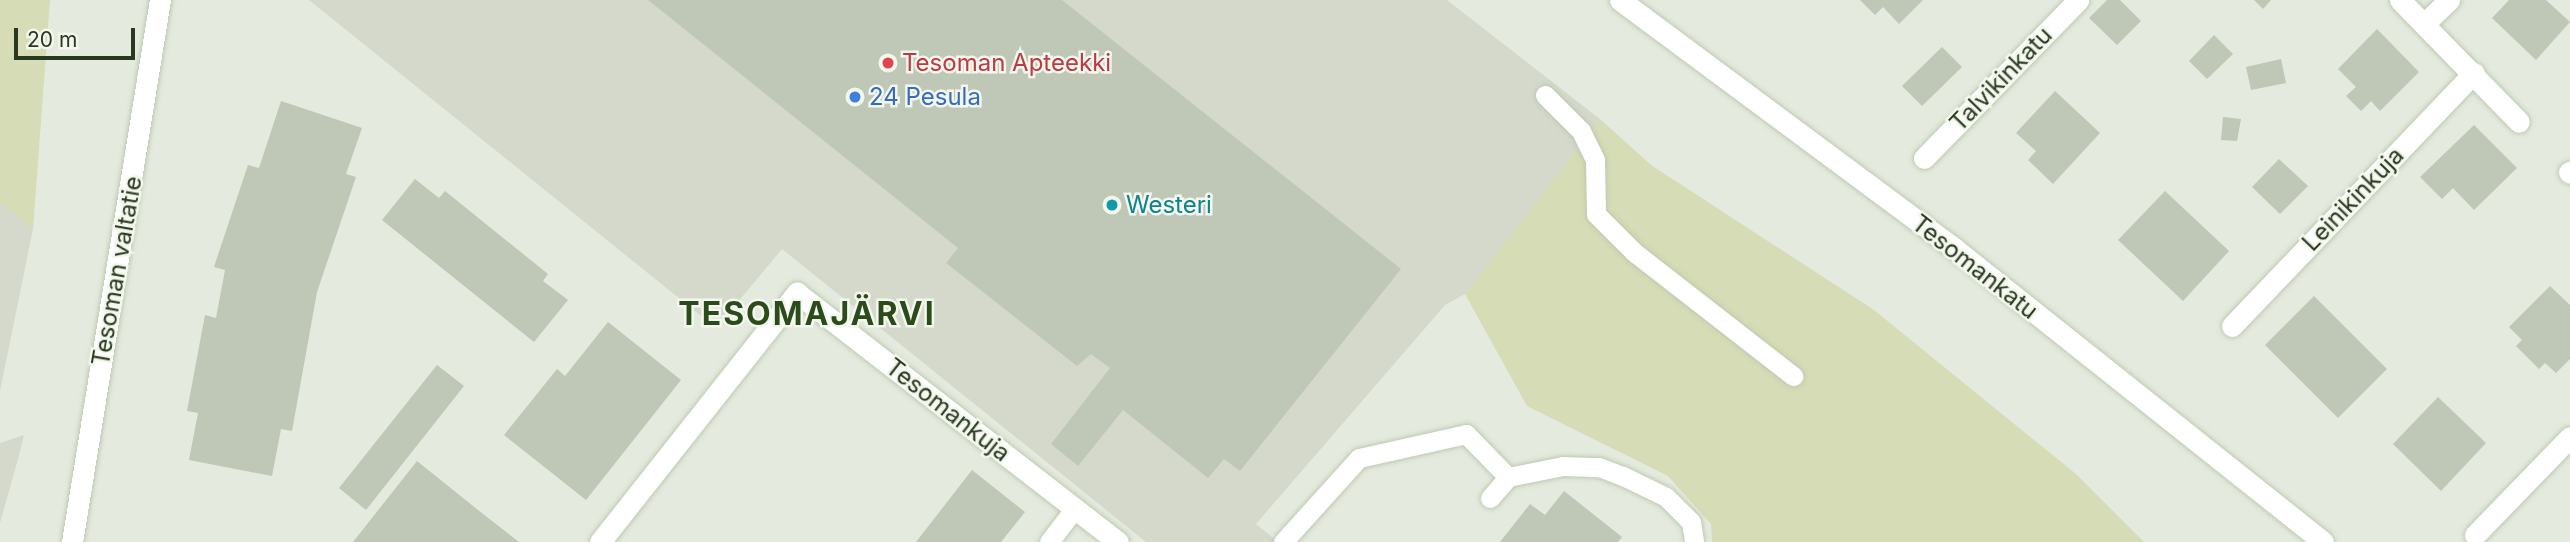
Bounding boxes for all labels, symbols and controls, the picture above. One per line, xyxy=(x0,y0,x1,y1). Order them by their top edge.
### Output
scale bar xyxy=(18,14,138,58)
street label: Talvikinkatu xyxy=(1944,21,2058,137)
text: 20 m xyxy=(27,27,77,52)
place label: Tesoman Apteekki xyxy=(902,49,1111,77)
marker: Tesoman Apteekki xyxy=(880,55,896,71)
place label: 24 Pesula xyxy=(869,83,981,111)
marker: 24 Pesula xyxy=(847,89,863,105)
street label: Leinikinkuja xyxy=(2296,141,2410,257)
street label: Tesoman valtatie xyxy=(86,174,148,368)
place label: Westeri xyxy=(1126,191,1212,219)
marker: Westeri xyxy=(1104,197,1120,213)
street label: Tesomankatu xyxy=(1906,209,2044,325)
district label: TESOMAJÄRVI xyxy=(680,295,934,333)
street label: Tesomankuja xyxy=(880,352,1016,468)

